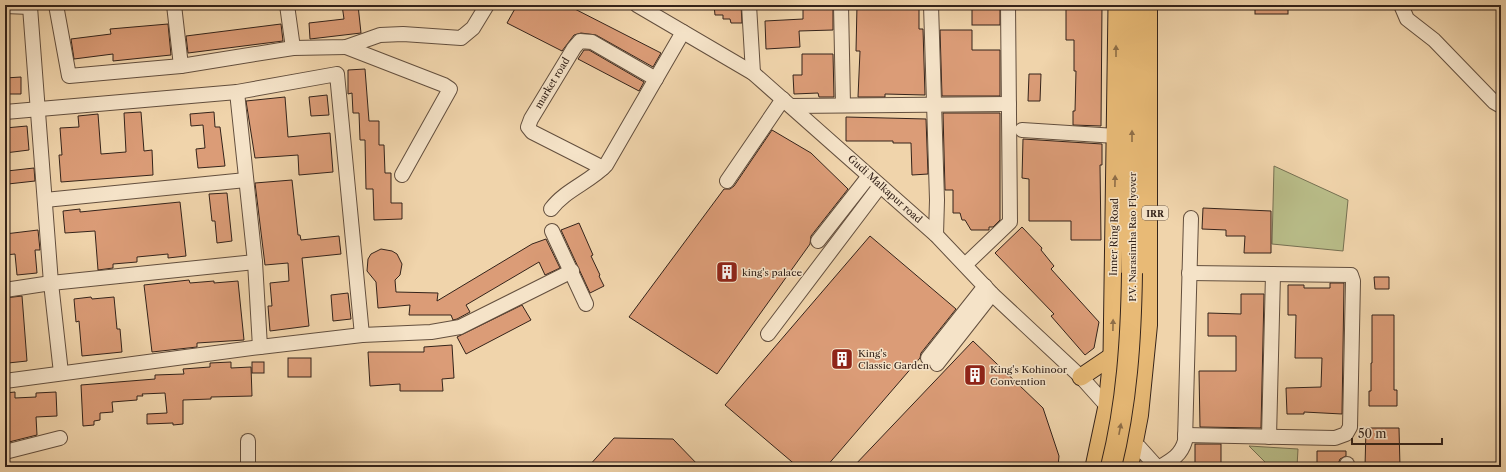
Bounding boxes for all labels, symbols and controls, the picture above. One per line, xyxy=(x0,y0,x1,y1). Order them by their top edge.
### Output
one-way arrow xyxy=(1113,45,1120,57)
street label: market road xyxy=(532,55,572,111)
one-way arrow xyxy=(1129,129,1135,142)
street label: Gudi Malkapur road xyxy=(845,152,925,226)
street label: P.V. Narasimha Rao Flyover xyxy=(1126,171,1139,302)
one-way arrow xyxy=(1112,174,1118,187)
street label: Inner Ring Road xyxy=(1107,198,1121,276)
road number: IRR xyxy=(1142,206,1168,220)
building icon: king's palace xyxy=(714,259,740,285)
place label: king's palace xyxy=(742,266,802,279)
one-way arrow xyxy=(1110,318,1116,331)
building icon: King's Classic Garden xyxy=(829,346,855,372)
place label: King's Classic Garden xyxy=(858,347,930,372)
building icon: King's Kohinoor Convention xyxy=(962,362,988,388)
place label: King's Kohinoor Convention xyxy=(990,363,1068,388)
scale bar xyxy=(1352,420,1442,446)
one-way arrow xyxy=(1117,423,1123,435)
text: 50 m xyxy=(1358,426,1387,441)

